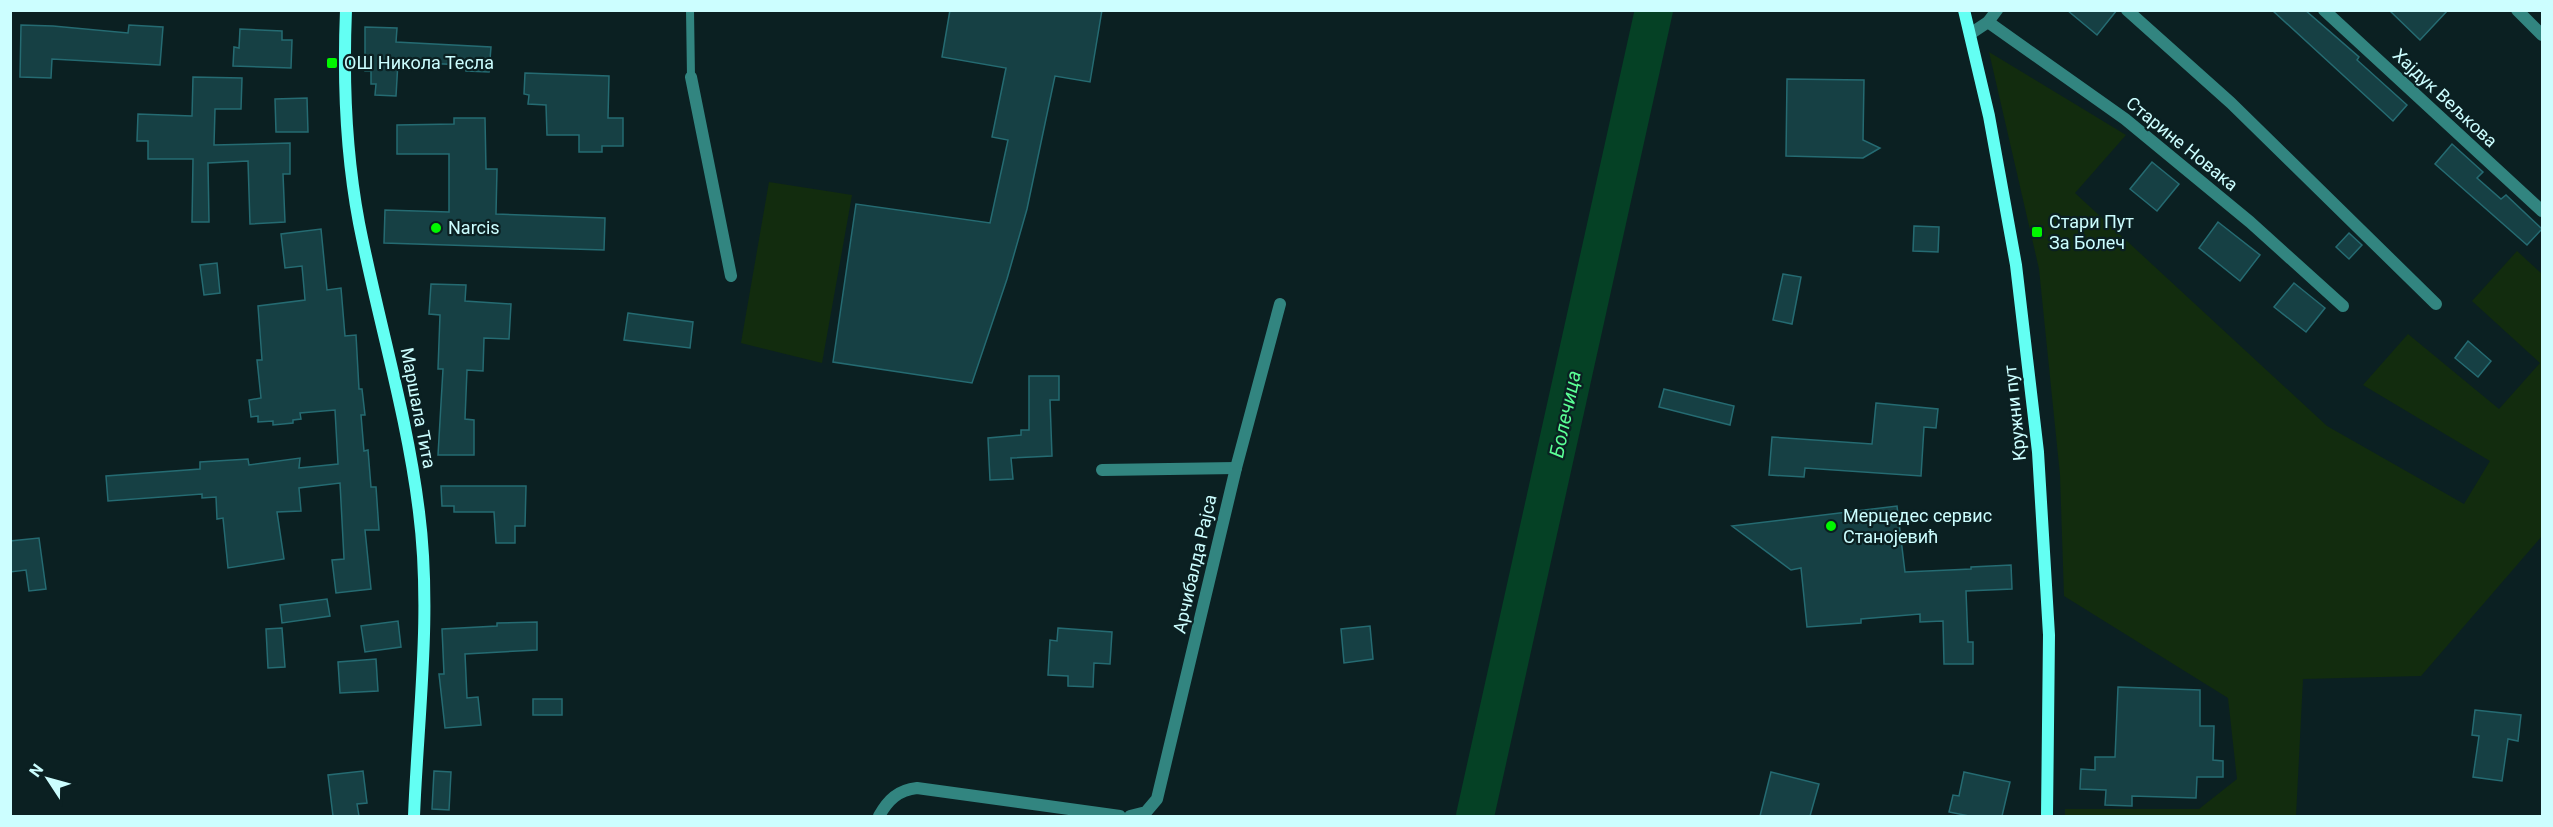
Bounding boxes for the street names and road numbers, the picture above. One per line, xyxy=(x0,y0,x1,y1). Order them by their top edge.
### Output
street label: Хајдук Вељкова xyxy=(2389,44,2502,151)
street label: Старине Новака xyxy=(2122,92,2242,195)
street label: Маршала Тита xyxy=(396,346,441,470)
street label: Кружни пут xyxy=(1999,364,2030,462)
street label: Арчибалда Рајса xyxy=(1168,492,1221,635)

